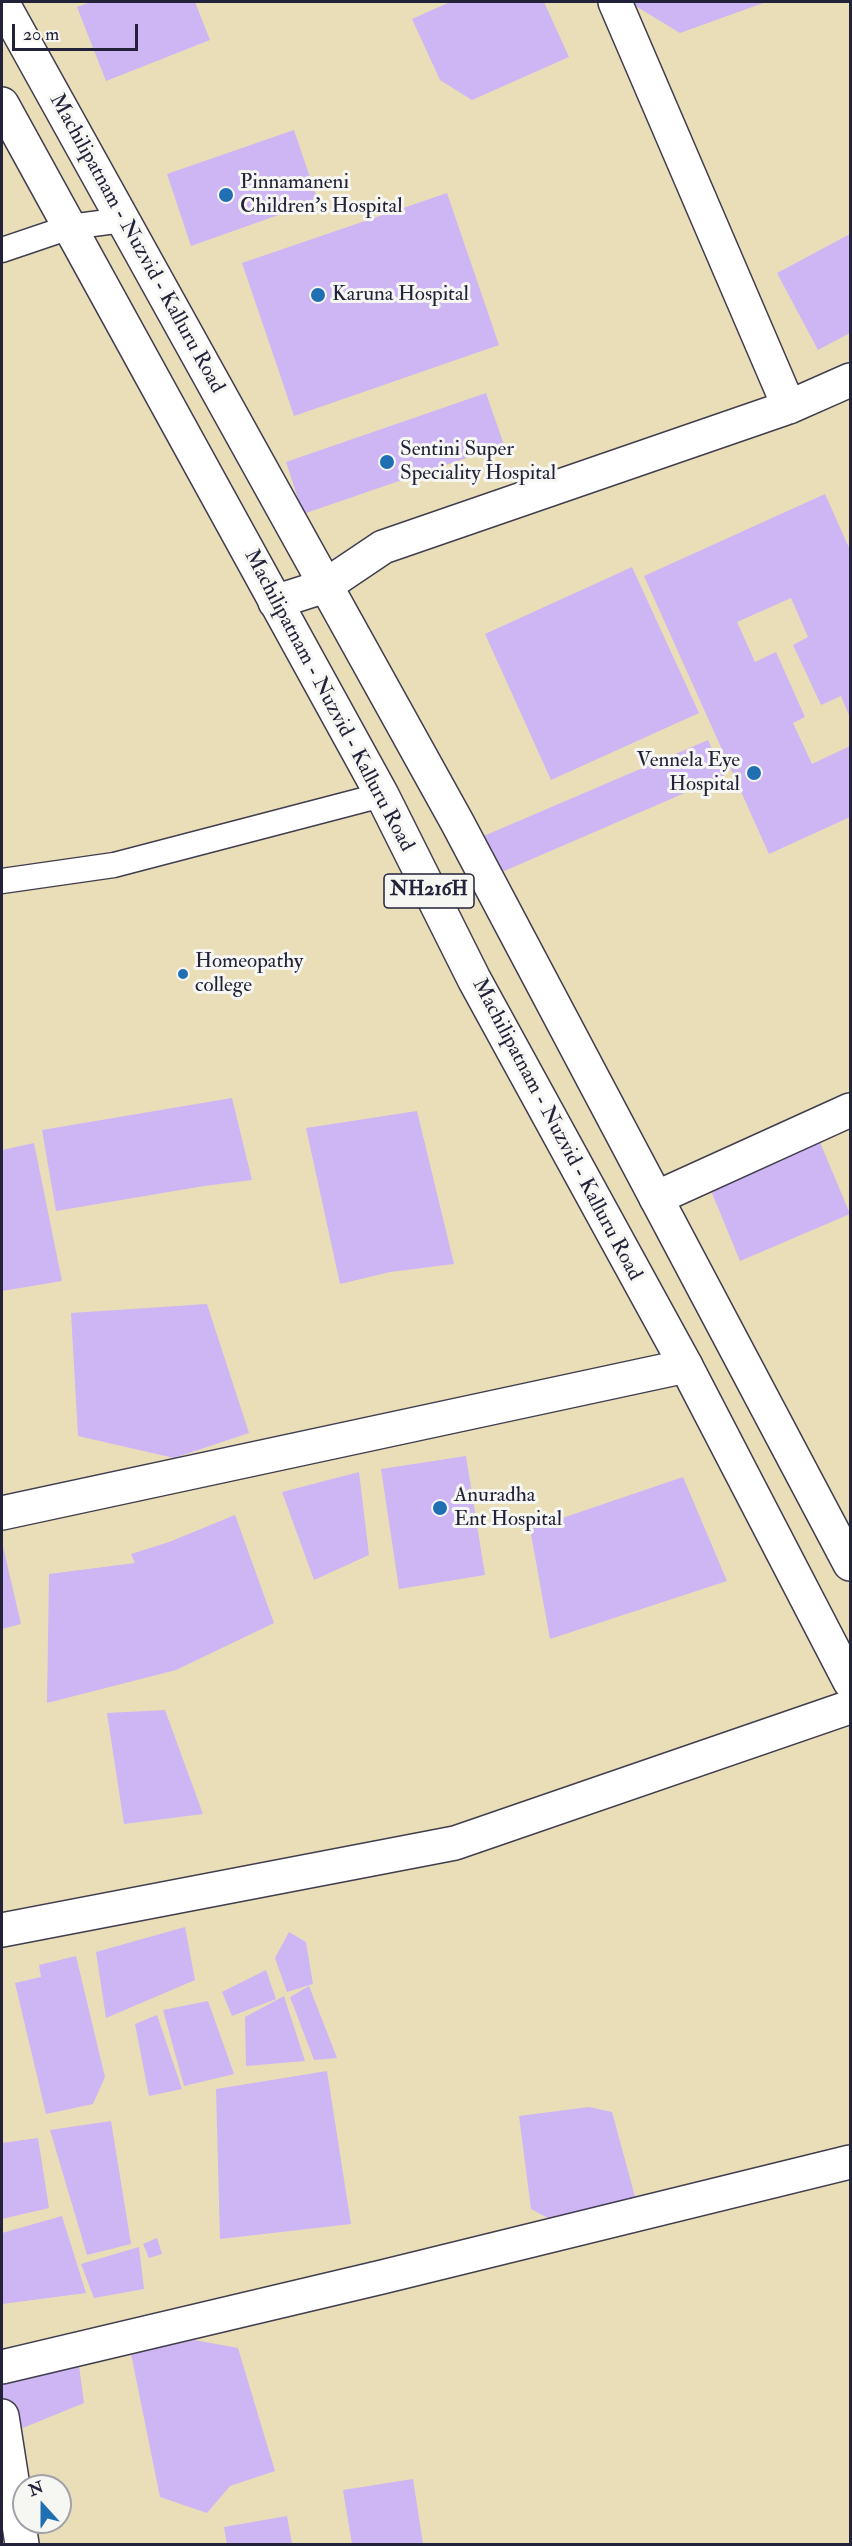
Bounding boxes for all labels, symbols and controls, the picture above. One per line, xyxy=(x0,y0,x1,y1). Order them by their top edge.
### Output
scale bar xyxy=(15,12,141,50)
text: 20 m xyxy=(23,23,59,46)
street label: Machilipatnam - Nuzvid - Kalluru Road xyxy=(43,90,229,398)
place label: Pinnamaneni Children's Hospital xyxy=(240,170,403,220)
marker: Pinnamaneni Children's Hospital xyxy=(217,186,235,204)
place label: Karuna Hospital xyxy=(332,282,469,308)
marker: Karuna Hospital xyxy=(309,286,327,304)
place label: Sentini Super Speciality Hospital xyxy=(400,437,556,487)
marker: Sentini Super Speciality Hospital xyxy=(378,453,396,471)
street label: Machilipatnam - Nuzvid - Kalluru Road xyxy=(238,546,418,856)
place label: Vennela Eye Hospital xyxy=(637,748,740,798)
marker: Vennela Eye Hospital xyxy=(745,764,763,782)
road number: NH216H xyxy=(384,874,474,908)
place label: Homeopathy college xyxy=(195,949,303,999)
marker: Homeopathy college xyxy=(176,967,190,981)
street label: Machilipatnam - Nuzvid - Kalluru Road xyxy=(466,975,646,1285)
place label: Anuradha Ent Hospital xyxy=(454,1483,562,1533)
marker: Anuradha Ent Hospital xyxy=(431,1499,449,1517)
north arrow xyxy=(12,2474,72,2534)
text: N xyxy=(26,2477,47,2501)

